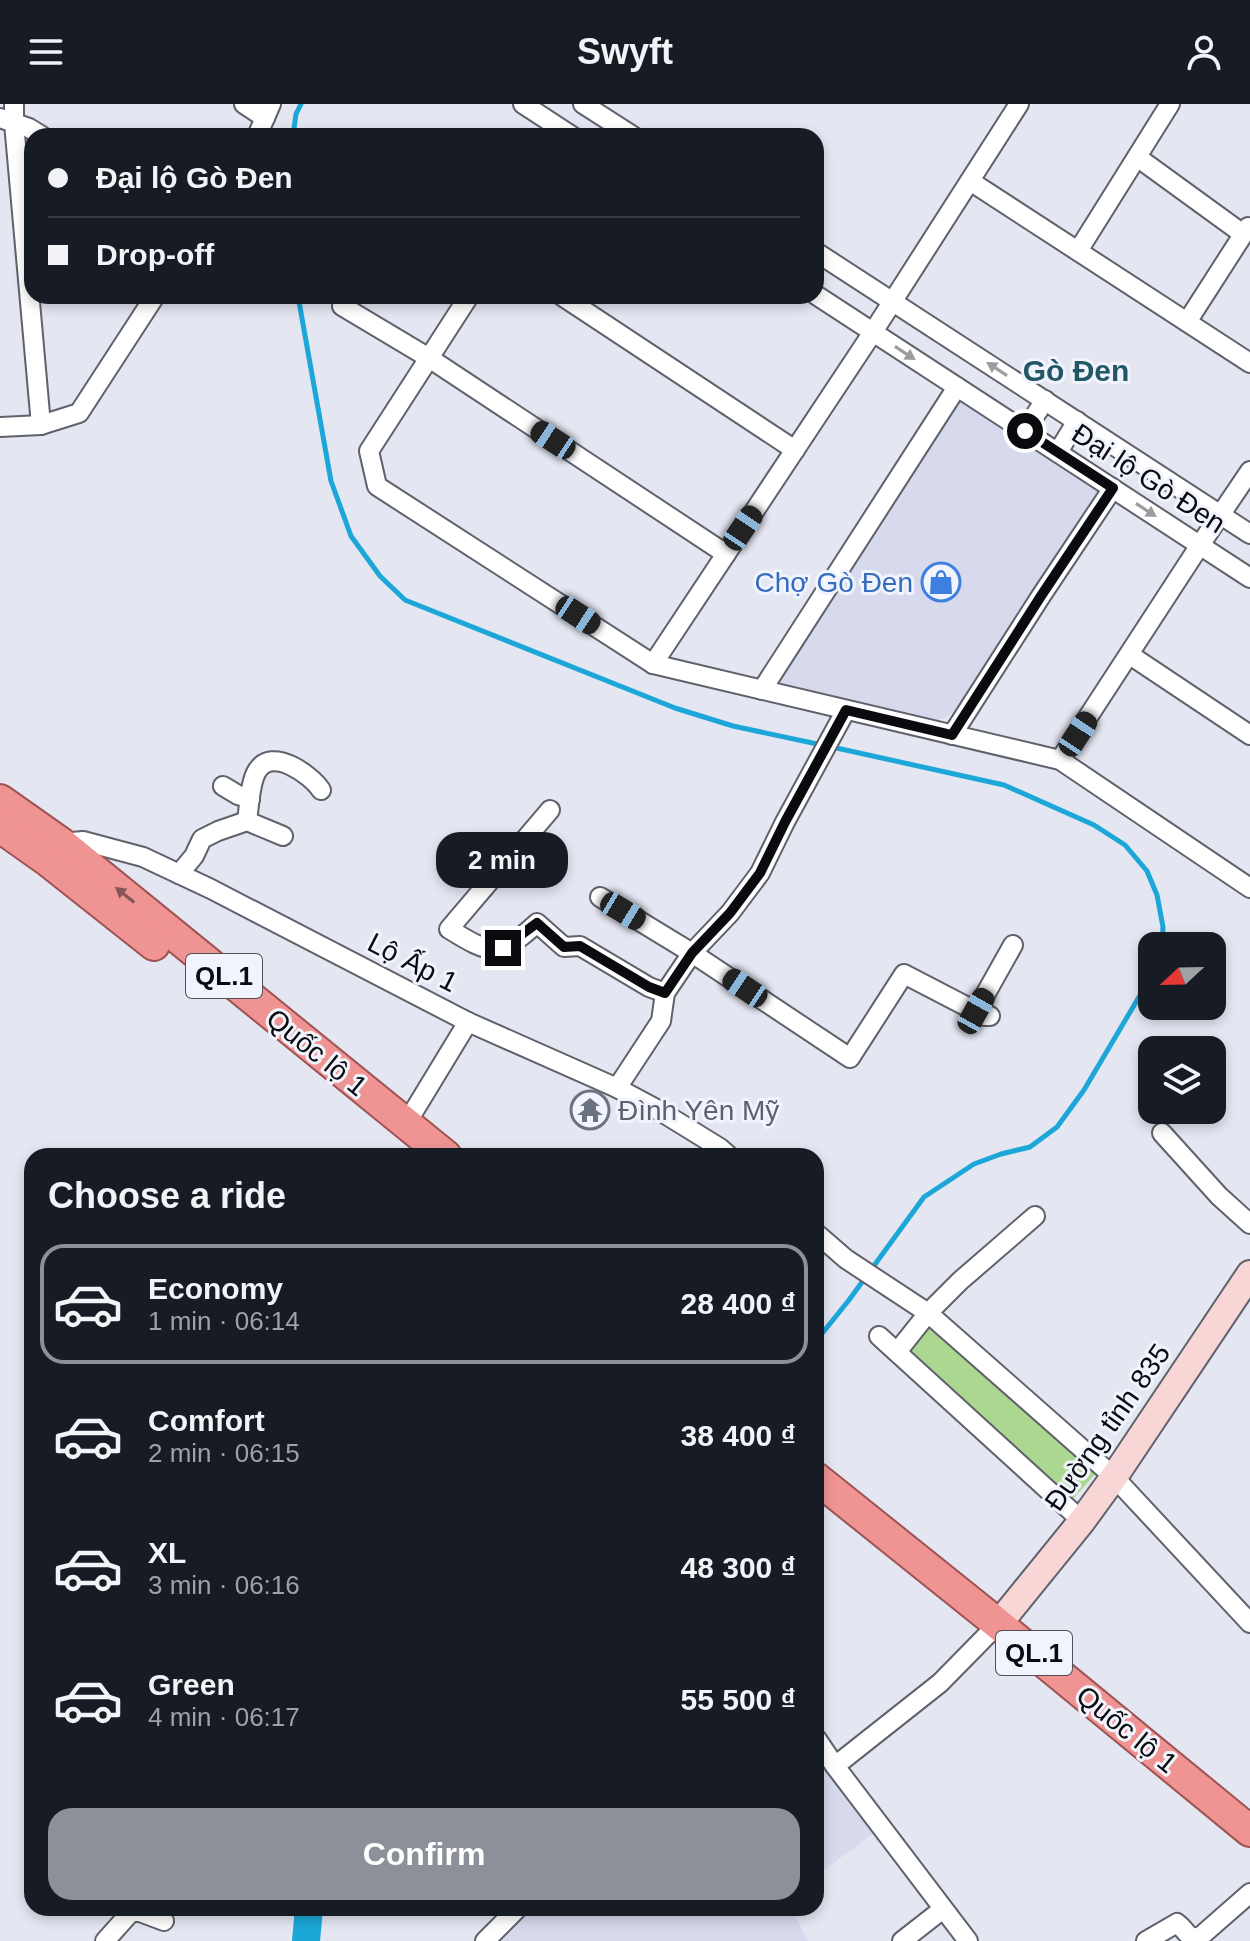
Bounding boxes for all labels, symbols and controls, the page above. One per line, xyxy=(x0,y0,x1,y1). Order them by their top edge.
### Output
icon: menu xyxy=(24,30,68,74)
icon: person xyxy=(1182,30,1226,74)
text: Swyft xyxy=(577,31,673,72)
text: Đại lộ Gò Đen xyxy=(96,161,293,194)
text: Drop-off xyxy=(96,238,214,271)
one-way arrow xyxy=(894,345,916,359)
district label: Gò Đen xyxy=(1023,354,1129,387)
one-way arrow xyxy=(986,363,1008,377)
route start xyxy=(1007,413,1043,449)
car xyxy=(526,417,580,463)
street label: Đại lộ Gò Đen xyxy=(1067,418,1231,539)
car xyxy=(720,501,766,555)
one-way arrow xyxy=(1135,502,1157,517)
shop icon: Chợ Gò Đen xyxy=(920,561,962,603)
place label: Chợ Gò Đen xyxy=(755,567,913,598)
car xyxy=(551,592,605,638)
car xyxy=(1055,707,1101,761)
callout: 2 min xyxy=(437,832,569,888)
text: 2 min xyxy=(468,845,536,875)
one-way arrow xyxy=(115,887,135,904)
car xyxy=(596,888,650,934)
street label: Lộ Ấp 1 xyxy=(363,927,463,998)
route end xyxy=(485,930,521,966)
north arrow xyxy=(1138,932,1226,1020)
map controls xyxy=(1138,932,1226,1124)
road number: QL.1 xyxy=(186,954,262,998)
car xyxy=(718,965,772,1011)
car xyxy=(954,984,998,1038)
street label: Quốc lộ 1 xyxy=(260,1003,373,1102)
button: layers xyxy=(1138,1036,1226,1124)
temple icon: Đình Yên Mỹ xyxy=(569,1089,611,1131)
place label: Đình Yên Mỹ xyxy=(618,1095,779,1126)
text: Choose a ride xyxy=(48,1175,286,1216)
icon: car xyxy=(52,1268,124,1340)
text: Economy xyxy=(148,1272,283,1305)
text: 28 400 ₫ xyxy=(681,1287,796,1320)
text: 1 min · 06:14 xyxy=(148,1306,300,1336)
street label: Đường tỉnh 835 xyxy=(1039,1338,1176,1516)
icon: car xyxy=(52,1400,124,1472)
text: Comfort xyxy=(148,1404,265,1437)
text: 38 400 ₫ xyxy=(681,1419,796,1452)
text: 2 min · 06:15 xyxy=(148,1438,300,1468)
icon: car xyxy=(52,1532,124,1604)
text: XL xyxy=(148,1536,186,1569)
text: 48 300 ₫ xyxy=(681,1551,796,1584)
text: 3 min · 06:16 xyxy=(148,1570,300,1600)
road number: QL.1 xyxy=(996,1631,1072,1675)
icon: car xyxy=(52,1664,124,1736)
text: Green xyxy=(148,1668,235,1701)
street label: Quốc lộ 1 xyxy=(1070,1680,1183,1779)
text: 55 500 ₫ xyxy=(681,1683,796,1716)
text: 4 min · 06:17 xyxy=(148,1702,300,1732)
button: Confirm xyxy=(48,1808,800,1900)

